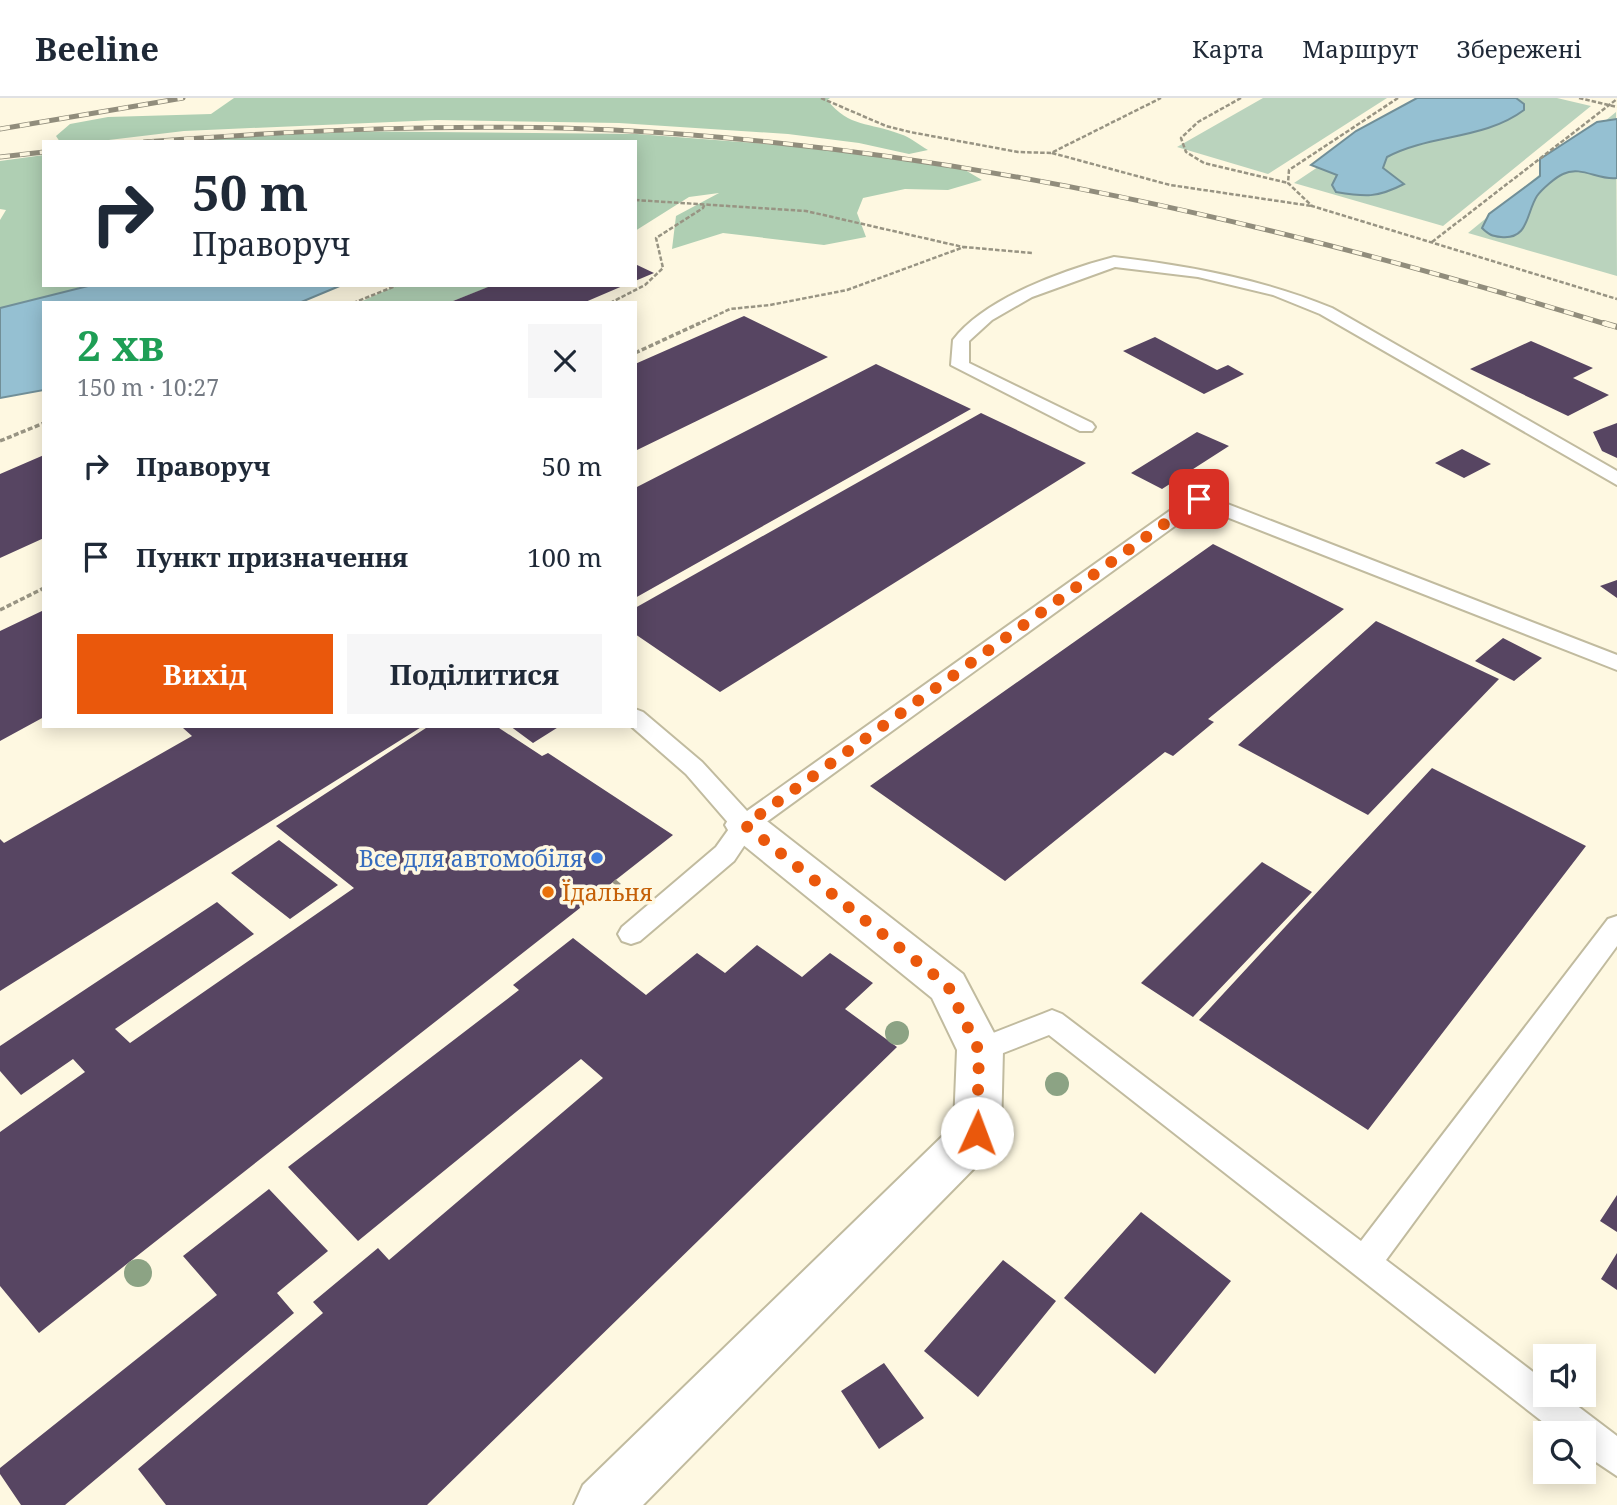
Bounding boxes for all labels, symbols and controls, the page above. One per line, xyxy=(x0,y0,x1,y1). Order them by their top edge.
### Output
text: Beeline xyxy=(35,26,159,71)
text: Карта xyxy=(1192,32,1264,65)
text: Маршрут xyxy=(1302,32,1418,65)
text: Збережені xyxy=(1456,32,1582,65)
text: 50 m xyxy=(192,159,308,225)
icon: right xyxy=(77,168,168,259)
text: Праворуч xyxy=(192,222,351,265)
text: 2 хв xyxy=(77,316,164,373)
button: close xyxy=(528,324,602,398)
text: 150 m · 10:27 xyxy=(77,371,219,403)
icon: right xyxy=(77,447,115,485)
text: Праворуч xyxy=(136,448,270,484)
text: 50 m xyxy=(542,448,602,484)
pin xyxy=(1169,469,1229,529)
icon: arrive xyxy=(1180,480,1218,518)
icon: arrive xyxy=(77,538,115,576)
text: Пункт призначення xyxy=(136,539,408,575)
text: 100 m xyxy=(527,539,602,575)
button: Вихід xyxy=(77,634,333,714)
button: Поділитися xyxy=(347,634,602,714)
place label: Все для автомобіля xyxy=(359,842,583,874)
marker: Все для автомобіля xyxy=(589,850,605,866)
place label: Їдальня xyxy=(562,876,653,908)
marker: Їдальня xyxy=(540,884,556,900)
position arrow xyxy=(940,1096,1014,1170)
map controls xyxy=(1533,1344,1596,1484)
button: sound xyxy=(1533,1344,1596,1407)
button: search xyxy=(1533,1421,1596,1484)

